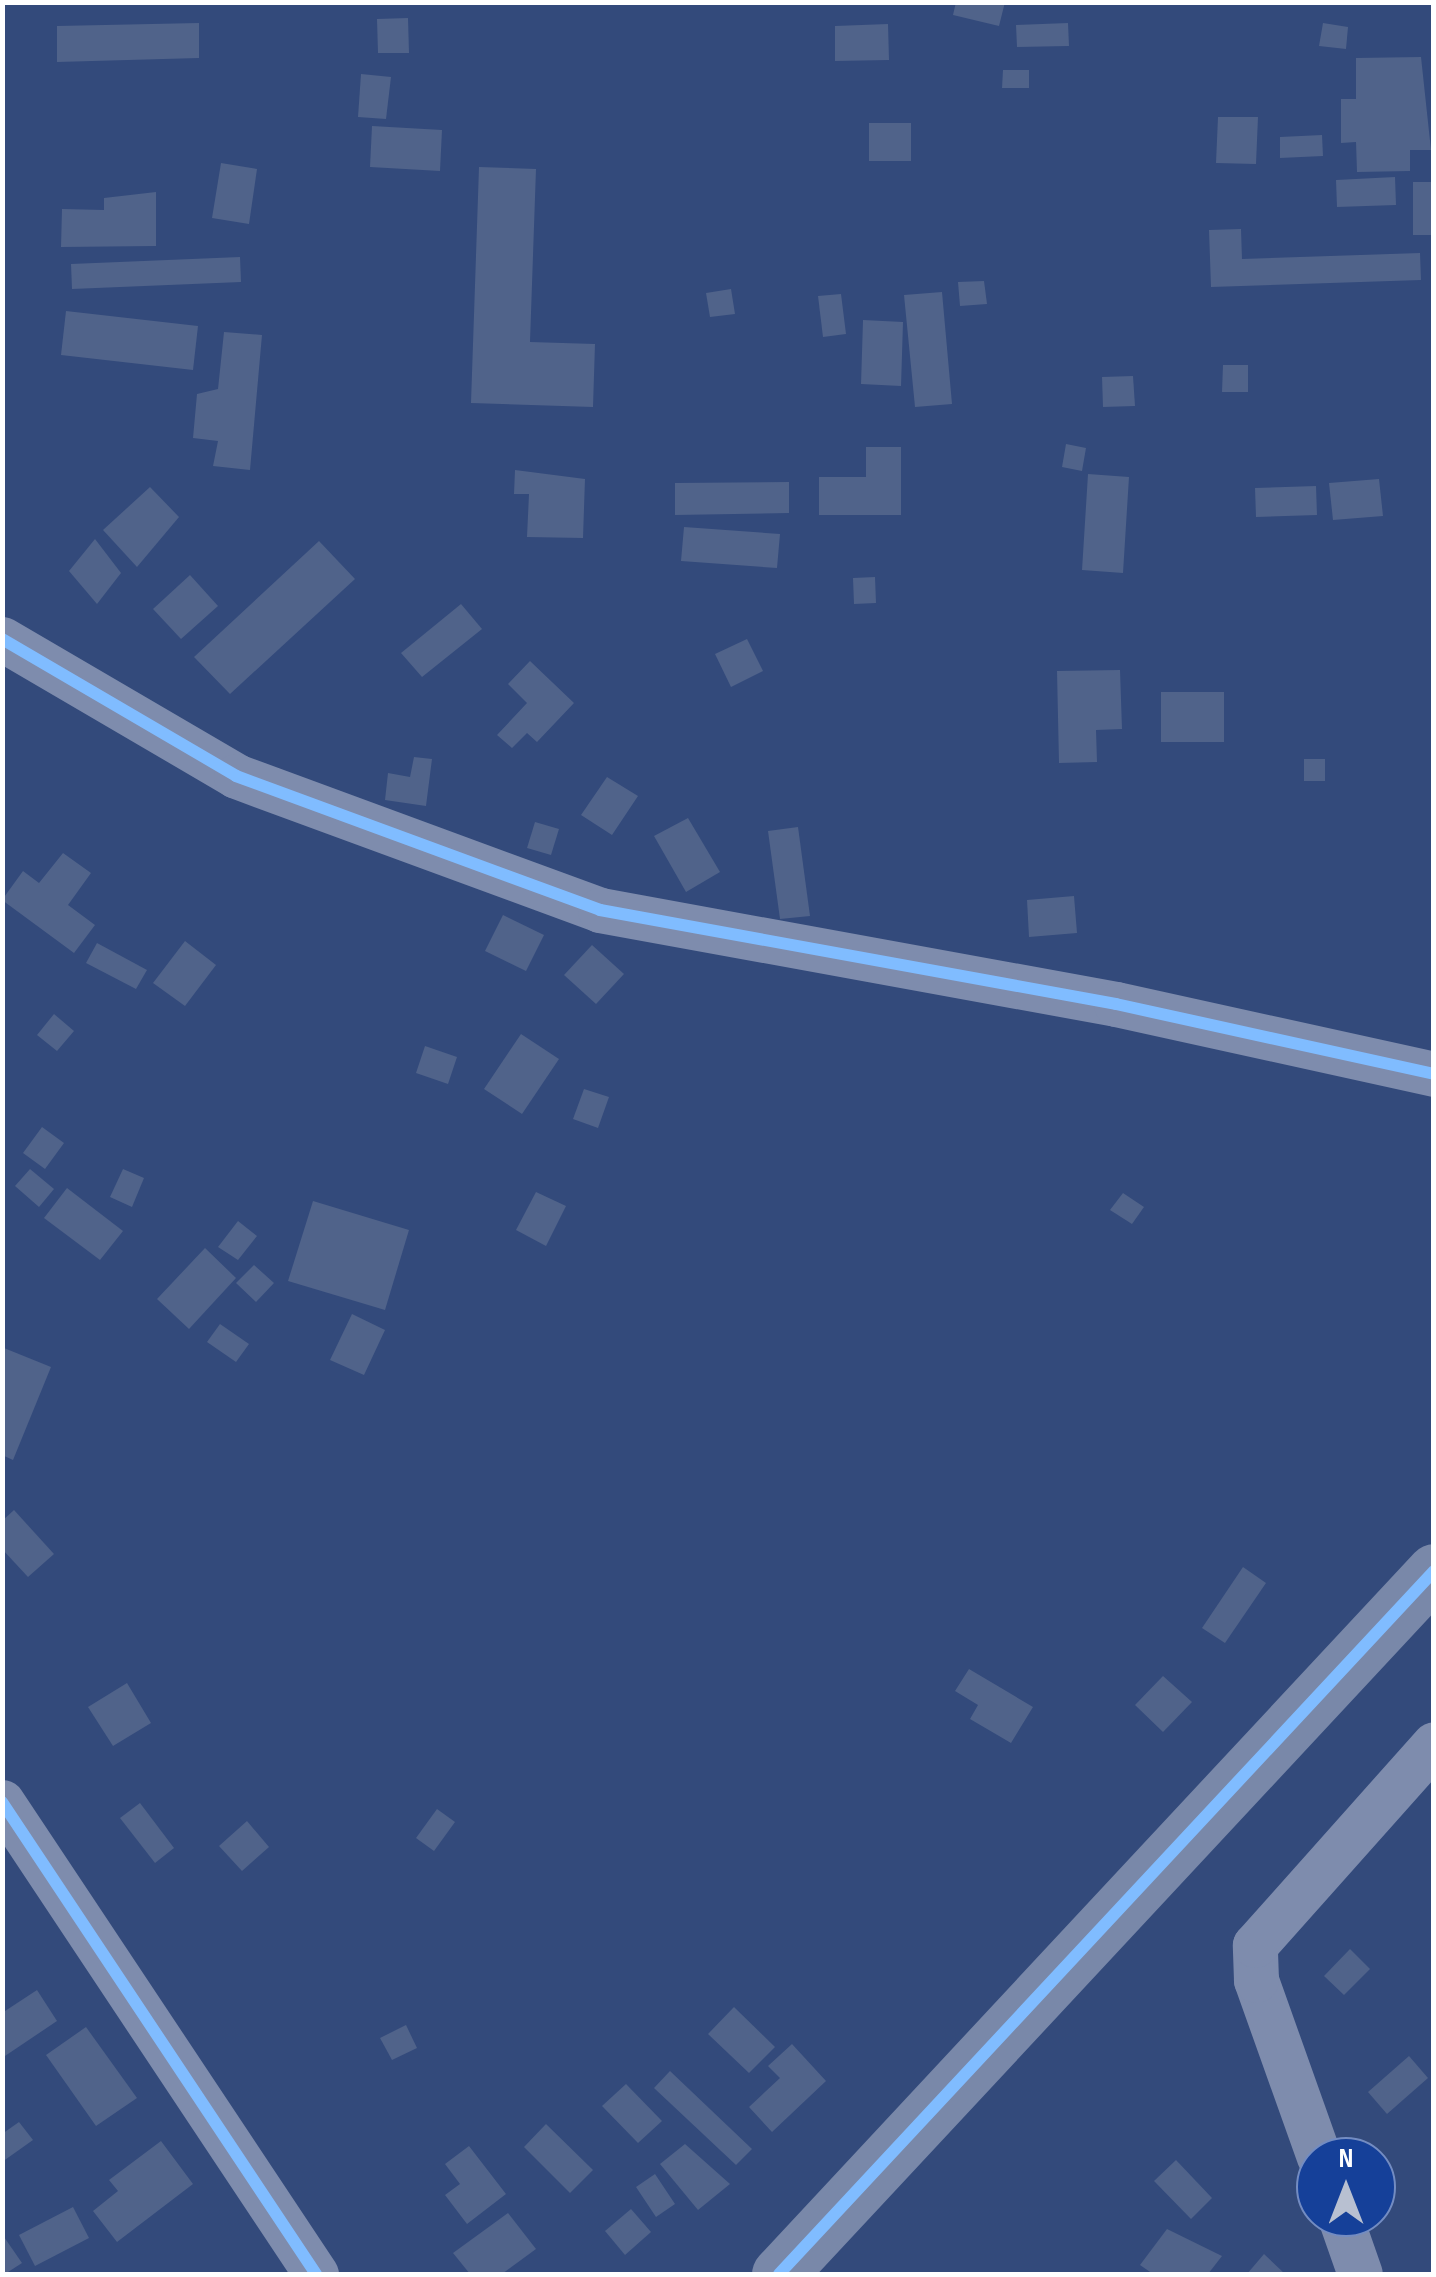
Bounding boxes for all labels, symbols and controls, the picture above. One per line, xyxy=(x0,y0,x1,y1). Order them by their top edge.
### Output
north arrow xyxy=(1296,2137,1396,2237)
text: N xyxy=(1339,2142,1353,2175)

